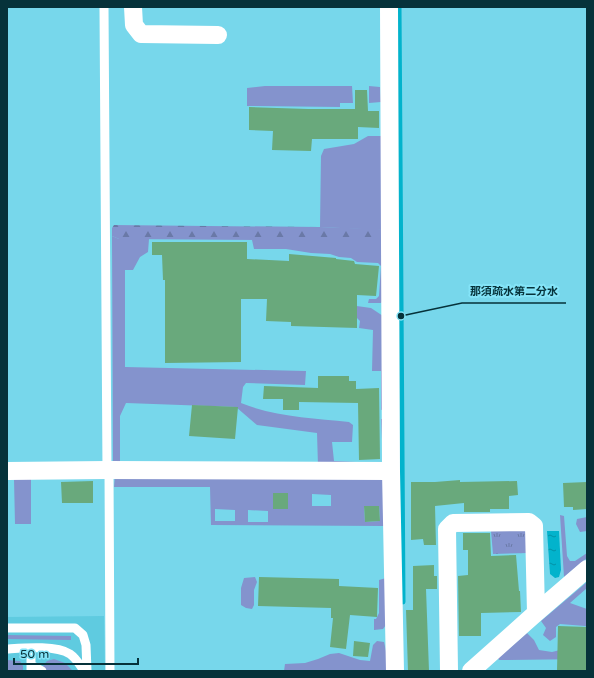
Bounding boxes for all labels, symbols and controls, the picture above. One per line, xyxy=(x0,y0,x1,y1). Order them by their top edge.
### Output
callout: 那須疏水第二分水 xyxy=(462,280,566,303)
text: 那須疏水第二分水 xyxy=(470,285,558,298)
scale bar xyxy=(14,640,138,666)
text: 50 m xyxy=(20,647,49,661)

